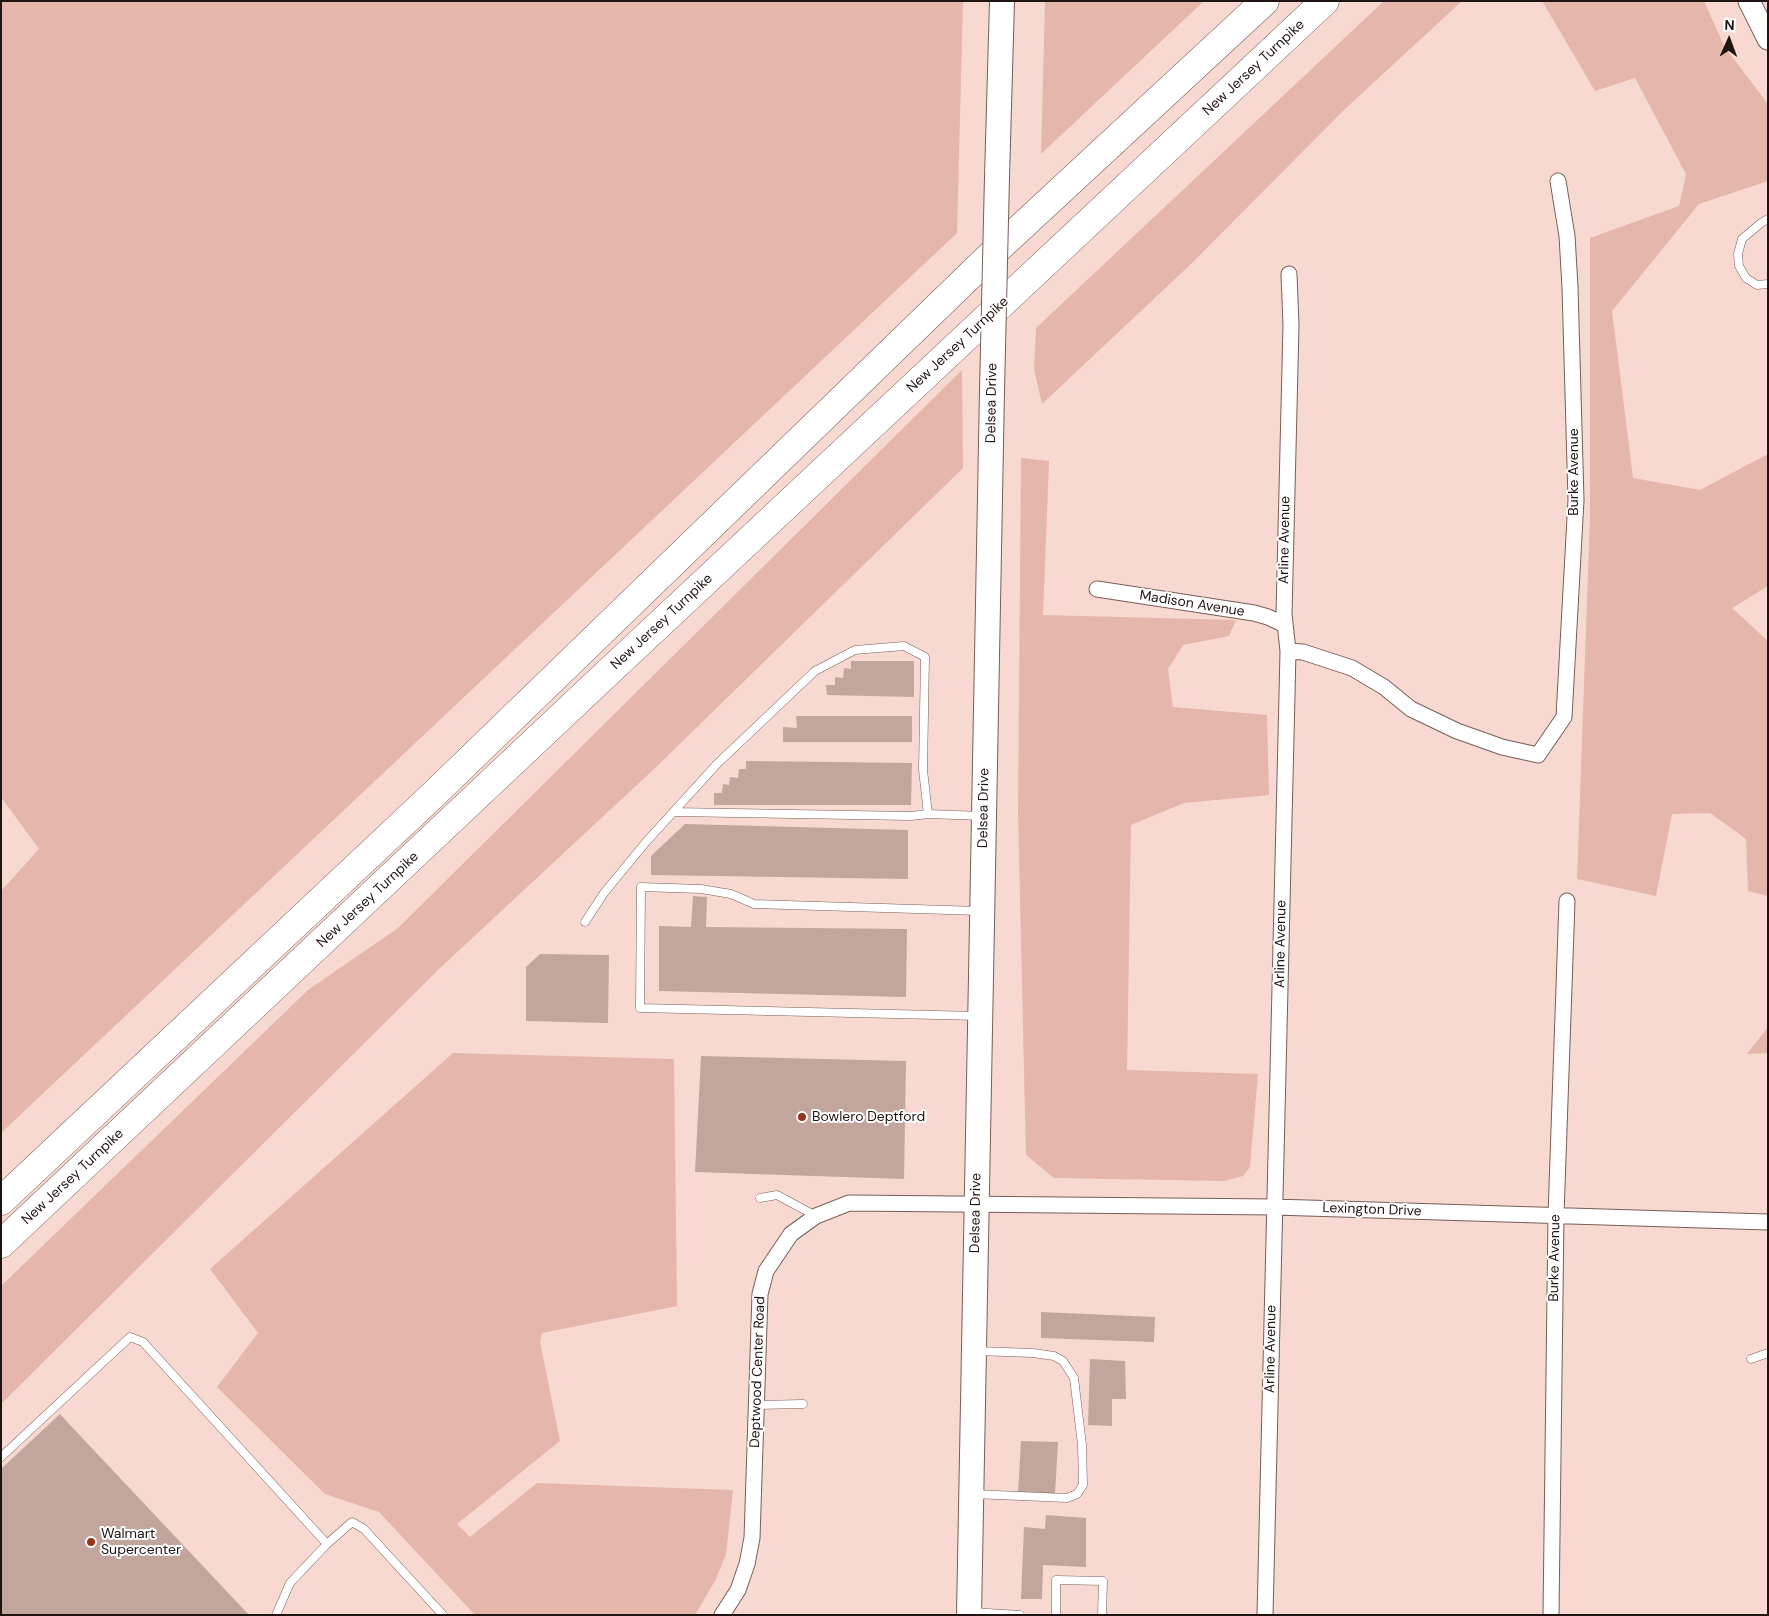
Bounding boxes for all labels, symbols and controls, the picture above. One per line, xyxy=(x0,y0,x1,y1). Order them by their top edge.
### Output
north arrow xyxy=(1704,15,1754,65)
street label: New Jersey Turnpike xyxy=(1200,16,1308,120)
text: N xyxy=(1724,16,1735,34)
street label: New Jersey Turnpike xyxy=(904,293,1012,397)
street label: Delsea Drive xyxy=(983,363,1001,443)
street label: Burke Avenue xyxy=(1566,428,1582,516)
street label: Arline Avenue xyxy=(1276,496,1294,584)
street label: New Jersey Turnpike xyxy=(608,570,716,674)
street label: Madison Avenue xyxy=(1138,587,1246,621)
street label: Delsea Drive xyxy=(975,768,993,848)
street label: New Jersey Turnpike xyxy=(314,848,422,952)
street label: Arline Avenue xyxy=(1272,900,1290,988)
place label: Bowlero Deptford xyxy=(812,1109,925,1125)
marker: Bowlero Deptford xyxy=(796,1111,808,1123)
street label: New Jersey Turnpike xyxy=(19,1125,127,1229)
street label: Delsea Drive xyxy=(967,1173,985,1253)
street label: Lexington Drive xyxy=(1322,1200,1422,1220)
street label: Burke Avenue xyxy=(1546,1214,1564,1302)
street label: Deptwood Center Road xyxy=(747,1296,769,1448)
street label: Arline Avenue xyxy=(1262,1305,1280,1393)
place label: Walmart Supercenter xyxy=(101,1526,181,1558)
marker: Walmart Supercenter xyxy=(85,1536,97,1548)

